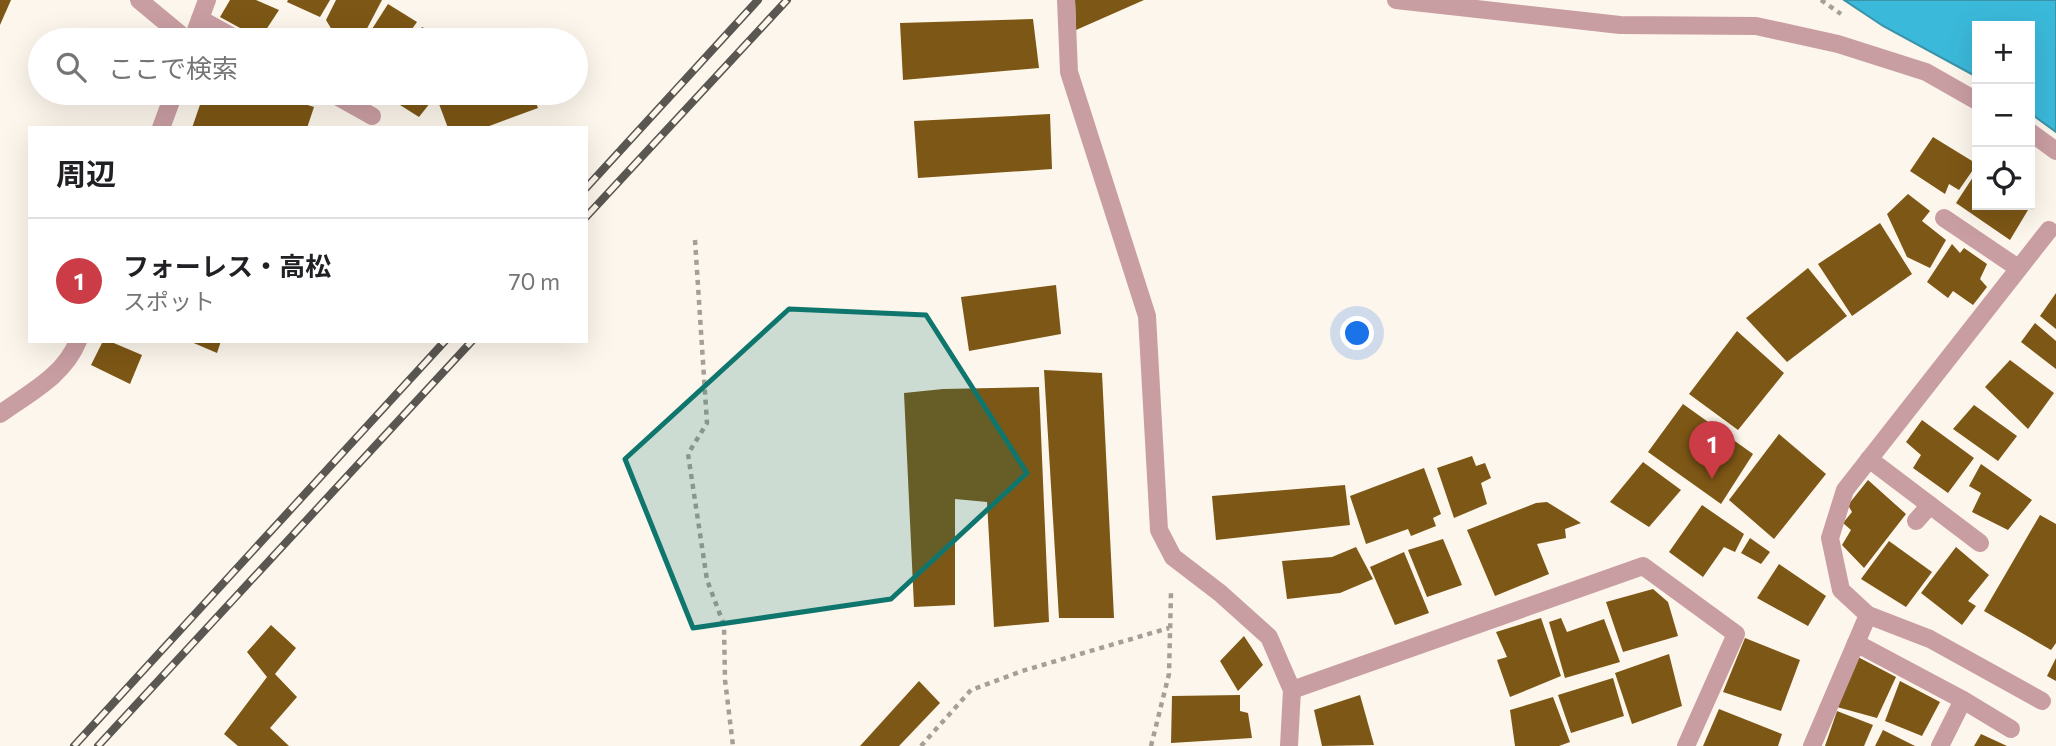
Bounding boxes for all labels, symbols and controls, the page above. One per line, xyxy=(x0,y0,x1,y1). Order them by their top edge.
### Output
map controls xyxy=(1972,21,2035,210)
button: + xyxy=(1972,21,2035,84)
search box xyxy=(28,28,588,105)
icon: search xyxy=(52,48,90,86)
text: ここで検索 xyxy=(108,52,238,83)
button: − xyxy=(1972,84,2035,147)
button: locate xyxy=(1972,147,2035,210)
text: 周辺 xyxy=(56,154,116,191)
text: フォーレス・高松 xyxy=(123,250,331,281)
text: 1 xyxy=(74,267,84,295)
text: 70 m xyxy=(508,267,560,295)
text: スポット xyxy=(123,287,215,315)
your location xyxy=(1340,316,1374,350)
pin: 1 xyxy=(1689,421,1735,479)

